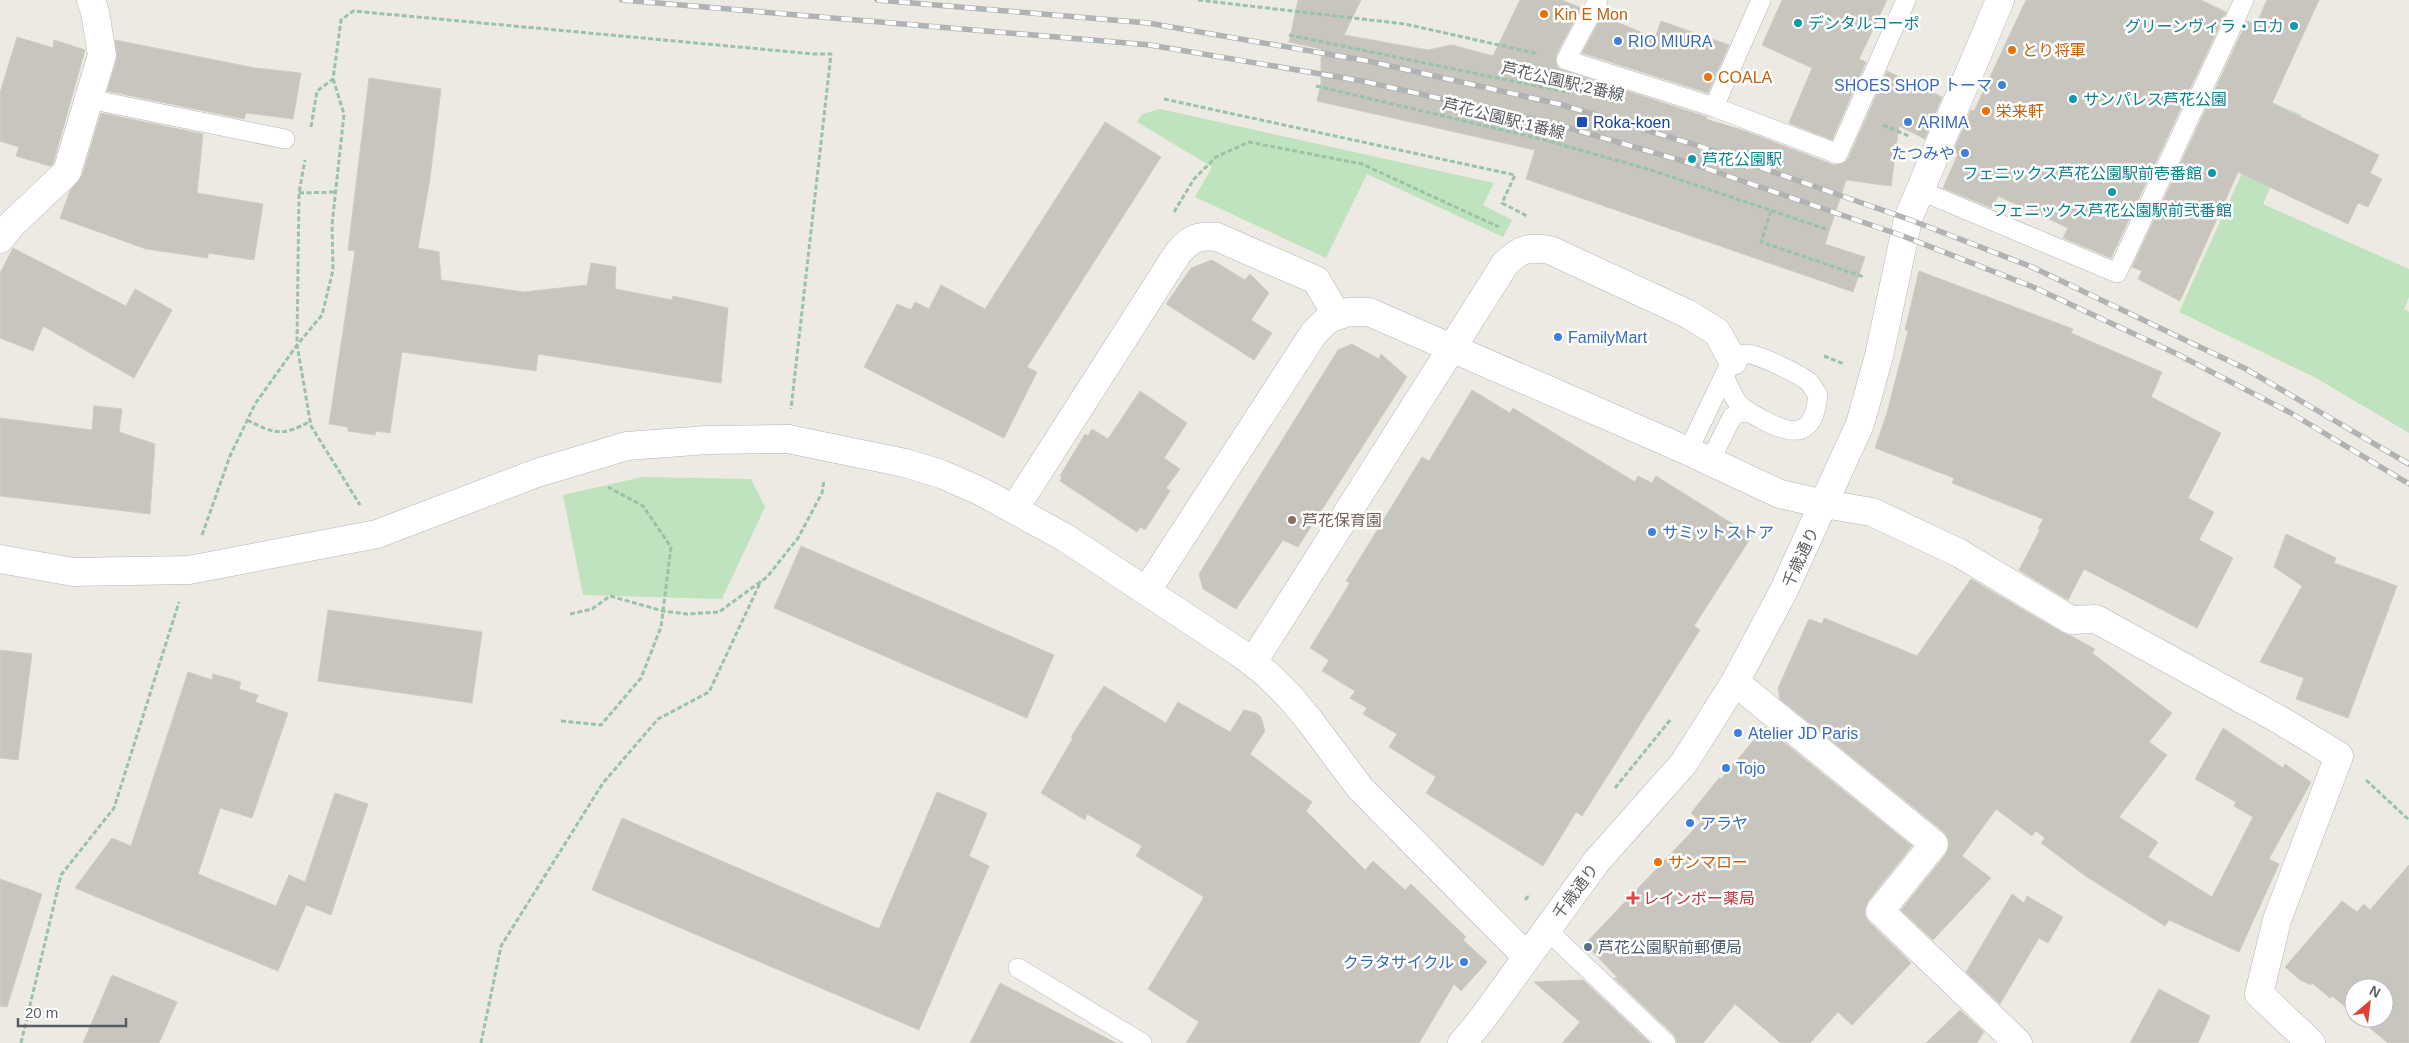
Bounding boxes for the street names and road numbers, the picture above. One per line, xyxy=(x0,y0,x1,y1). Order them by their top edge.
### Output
street label: 芦花公園駅;2番線 xyxy=(1500,59,1626,104)
street label: 芦花公園駅;1番線 xyxy=(1441,95,1567,142)
street label: 千歳通り xyxy=(1779,525,1822,590)
street label: 千歳通り xyxy=(1549,861,1601,922)

